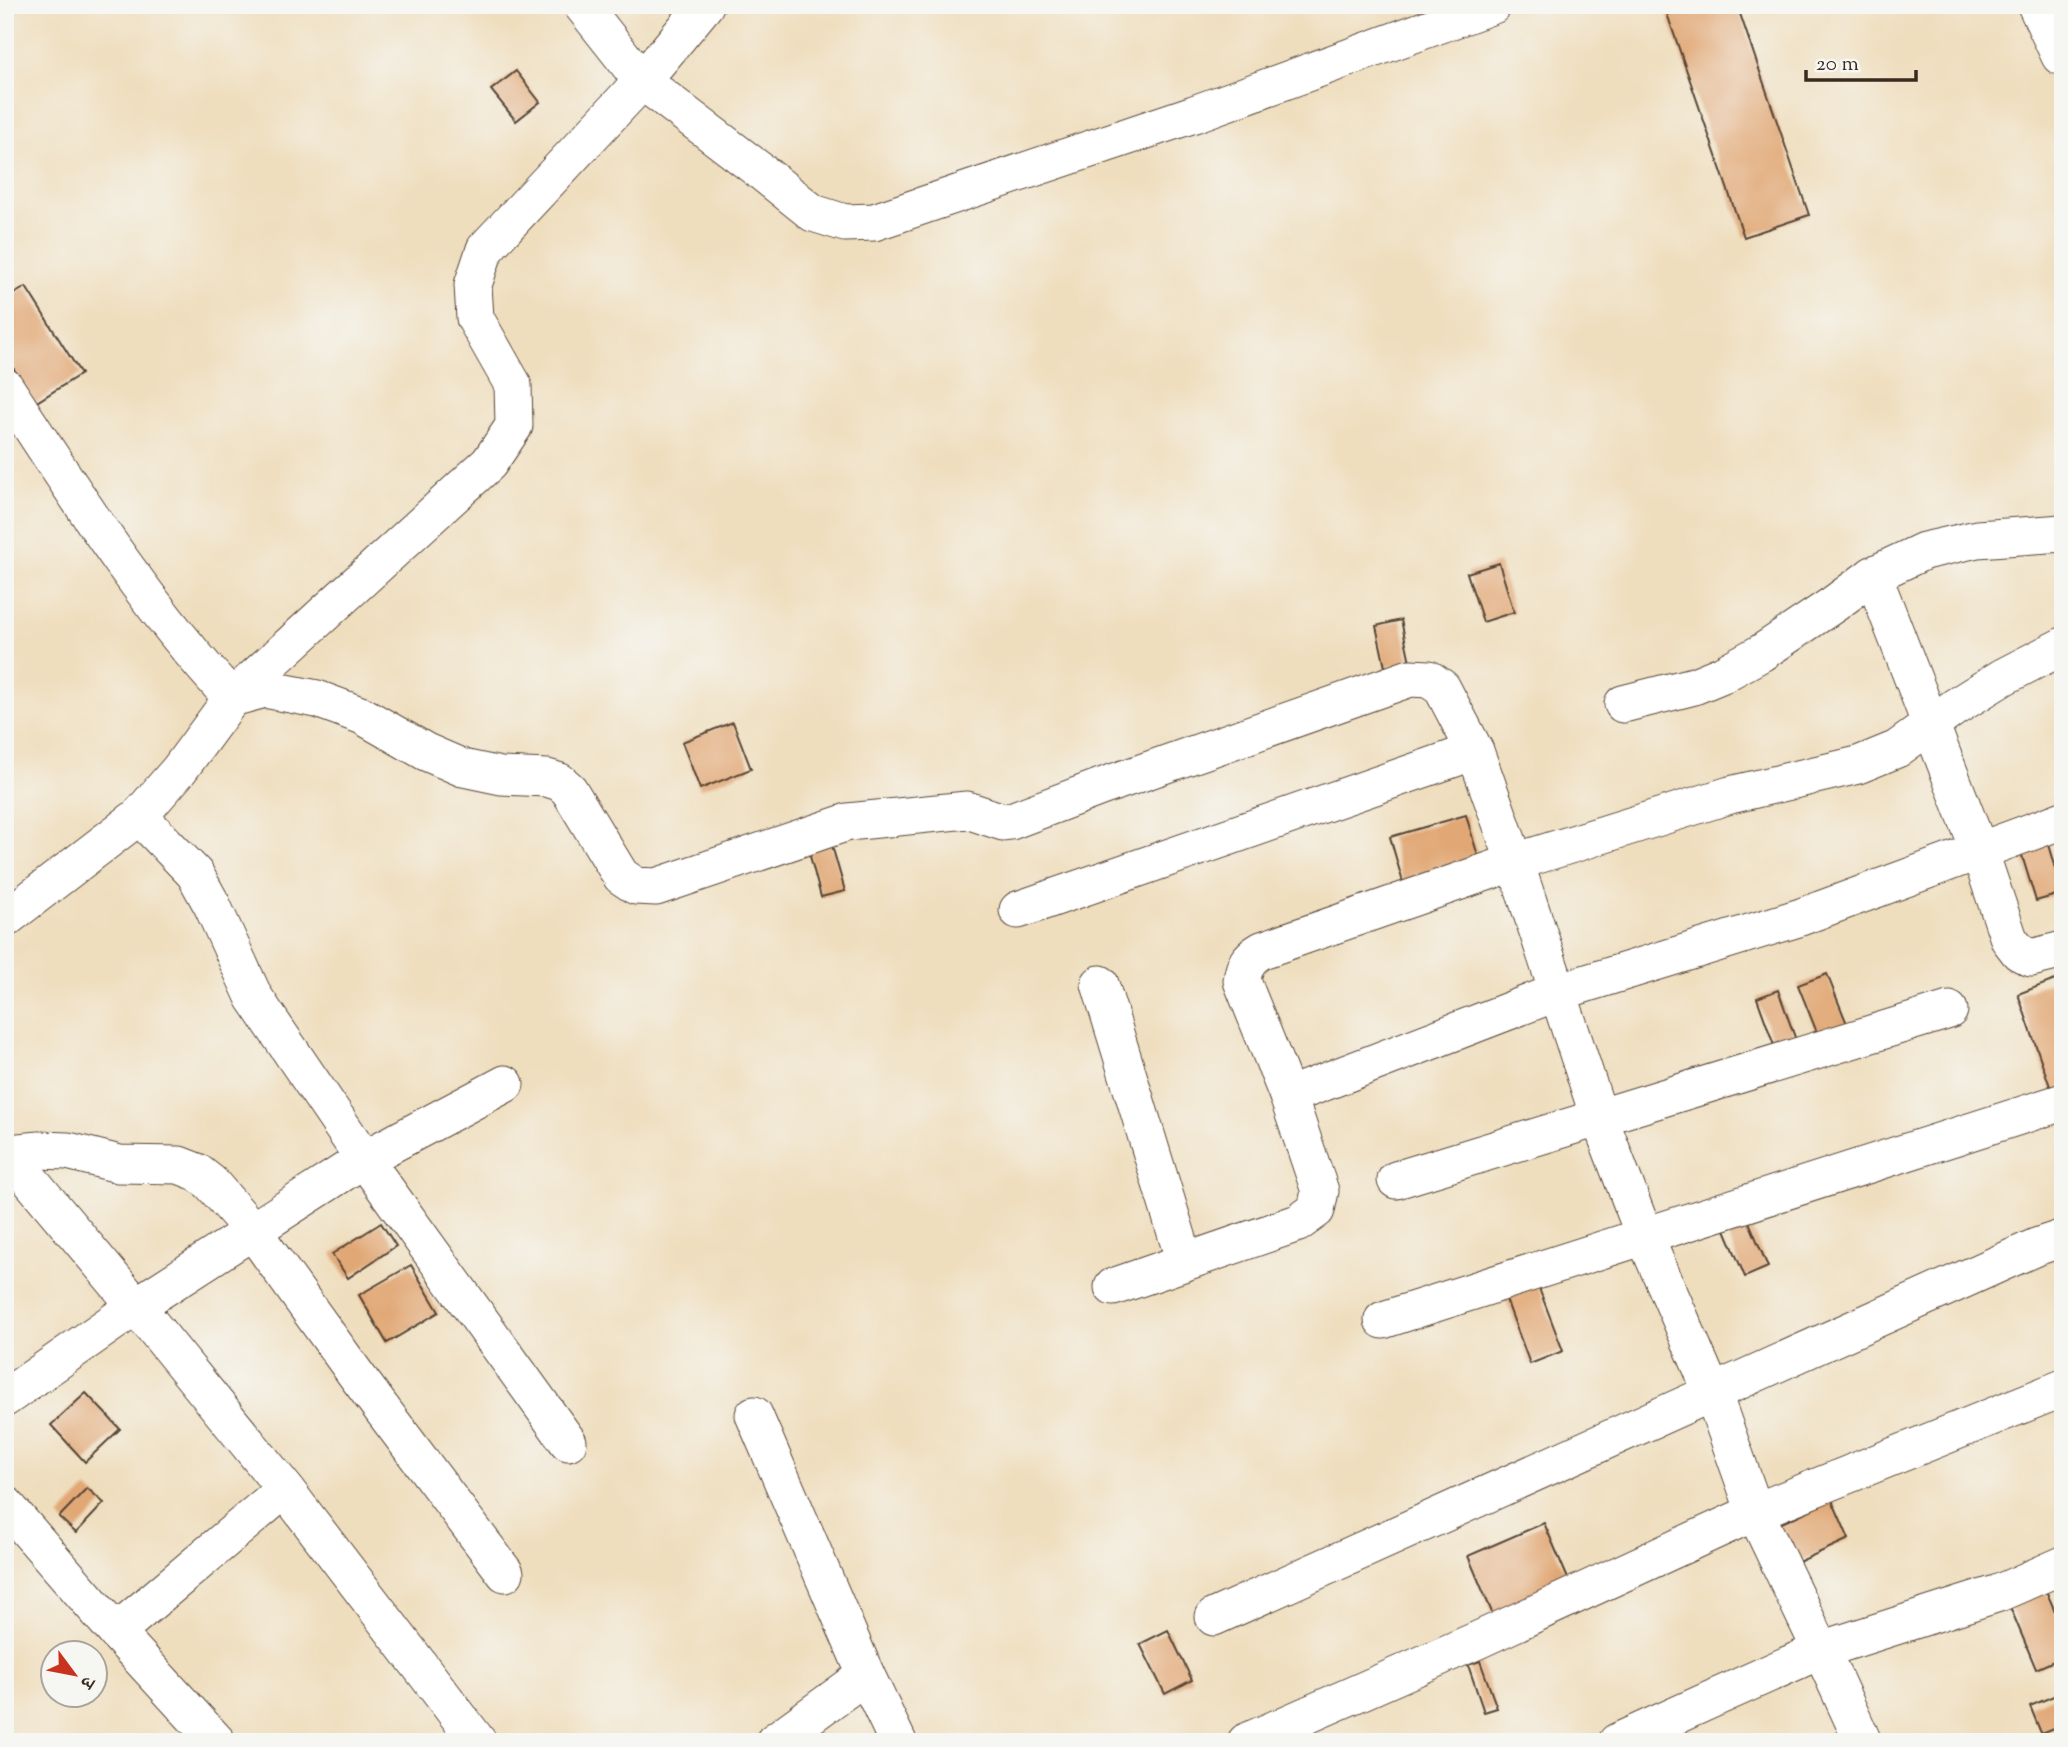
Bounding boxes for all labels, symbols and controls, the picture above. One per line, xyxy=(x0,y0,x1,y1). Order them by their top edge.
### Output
scale bar xyxy=(1806,38,1916,82)
text: 20 m xyxy=(1816,50,1859,80)
north arrow xyxy=(38,1638,108,1708)
text: उ xyxy=(72,1669,101,1694)

